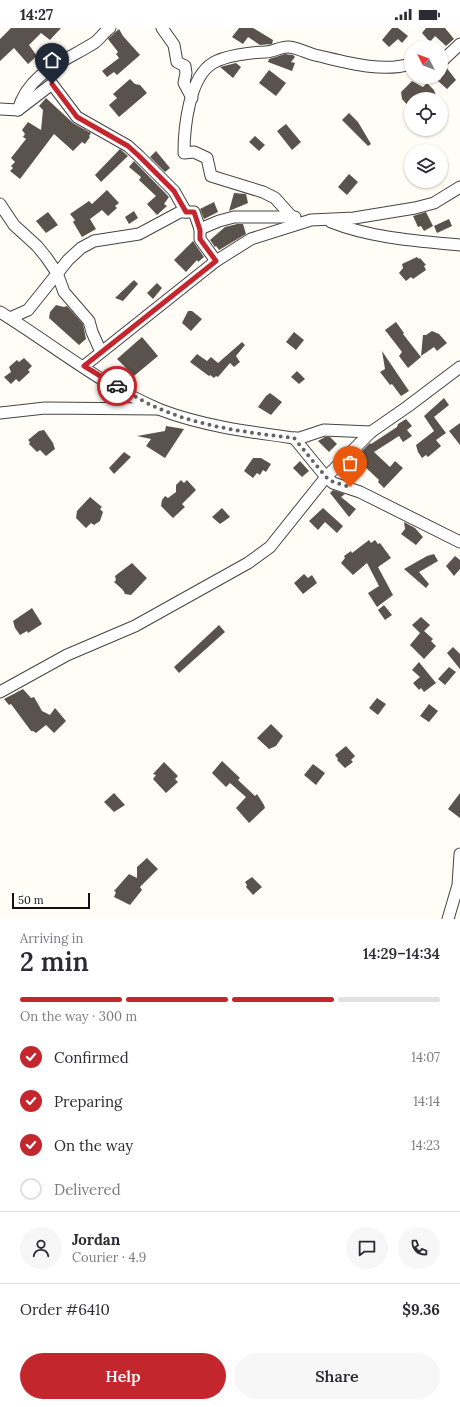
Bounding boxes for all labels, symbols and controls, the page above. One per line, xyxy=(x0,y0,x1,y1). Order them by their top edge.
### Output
text: 14:27 xyxy=(20,5,53,24)
north arrow xyxy=(404,40,448,84)
map controls xyxy=(404,40,448,188)
pin xyxy=(35,43,69,84)
icon: home xyxy=(41,49,63,71)
button: locate xyxy=(404,92,448,136)
button: layers xyxy=(404,144,448,188)
courier xyxy=(97,366,137,406)
icon: car xyxy=(106,375,128,397)
pin xyxy=(333,446,367,487)
icon: bag xyxy=(339,452,361,474)
scale bar xyxy=(12,891,90,910)
text: 50 m xyxy=(18,893,44,907)
text: Arriving in xyxy=(20,930,83,947)
text: 14:29–14:34 xyxy=(363,944,440,963)
text: 2 min xyxy=(20,945,89,978)
text: On the way · 300 m xyxy=(20,1008,137,1025)
icon: check xyxy=(20,1046,42,1068)
text: Confirmed xyxy=(54,1048,129,1067)
text: 14:07 xyxy=(411,1049,440,1066)
icon: check xyxy=(20,1090,42,1112)
text: Preparing xyxy=(54,1092,122,1111)
text: 14:14 xyxy=(413,1093,440,1110)
icon: check xyxy=(20,1134,42,1156)
text: On the way xyxy=(54,1136,133,1155)
text: 14:23 xyxy=(411,1137,440,1154)
text: Delivered xyxy=(54,1180,121,1199)
button: person xyxy=(20,1227,62,1269)
button: chat xyxy=(346,1227,388,1269)
button: phone xyxy=(398,1227,440,1269)
text: Jordan xyxy=(72,1230,120,1249)
text: Courier · 4.9 xyxy=(72,1249,146,1266)
text: Order #6410 xyxy=(20,1300,110,1319)
text: $9.36 xyxy=(402,1300,440,1319)
button: Help xyxy=(20,1353,226,1399)
button: Share xyxy=(234,1353,440,1399)

